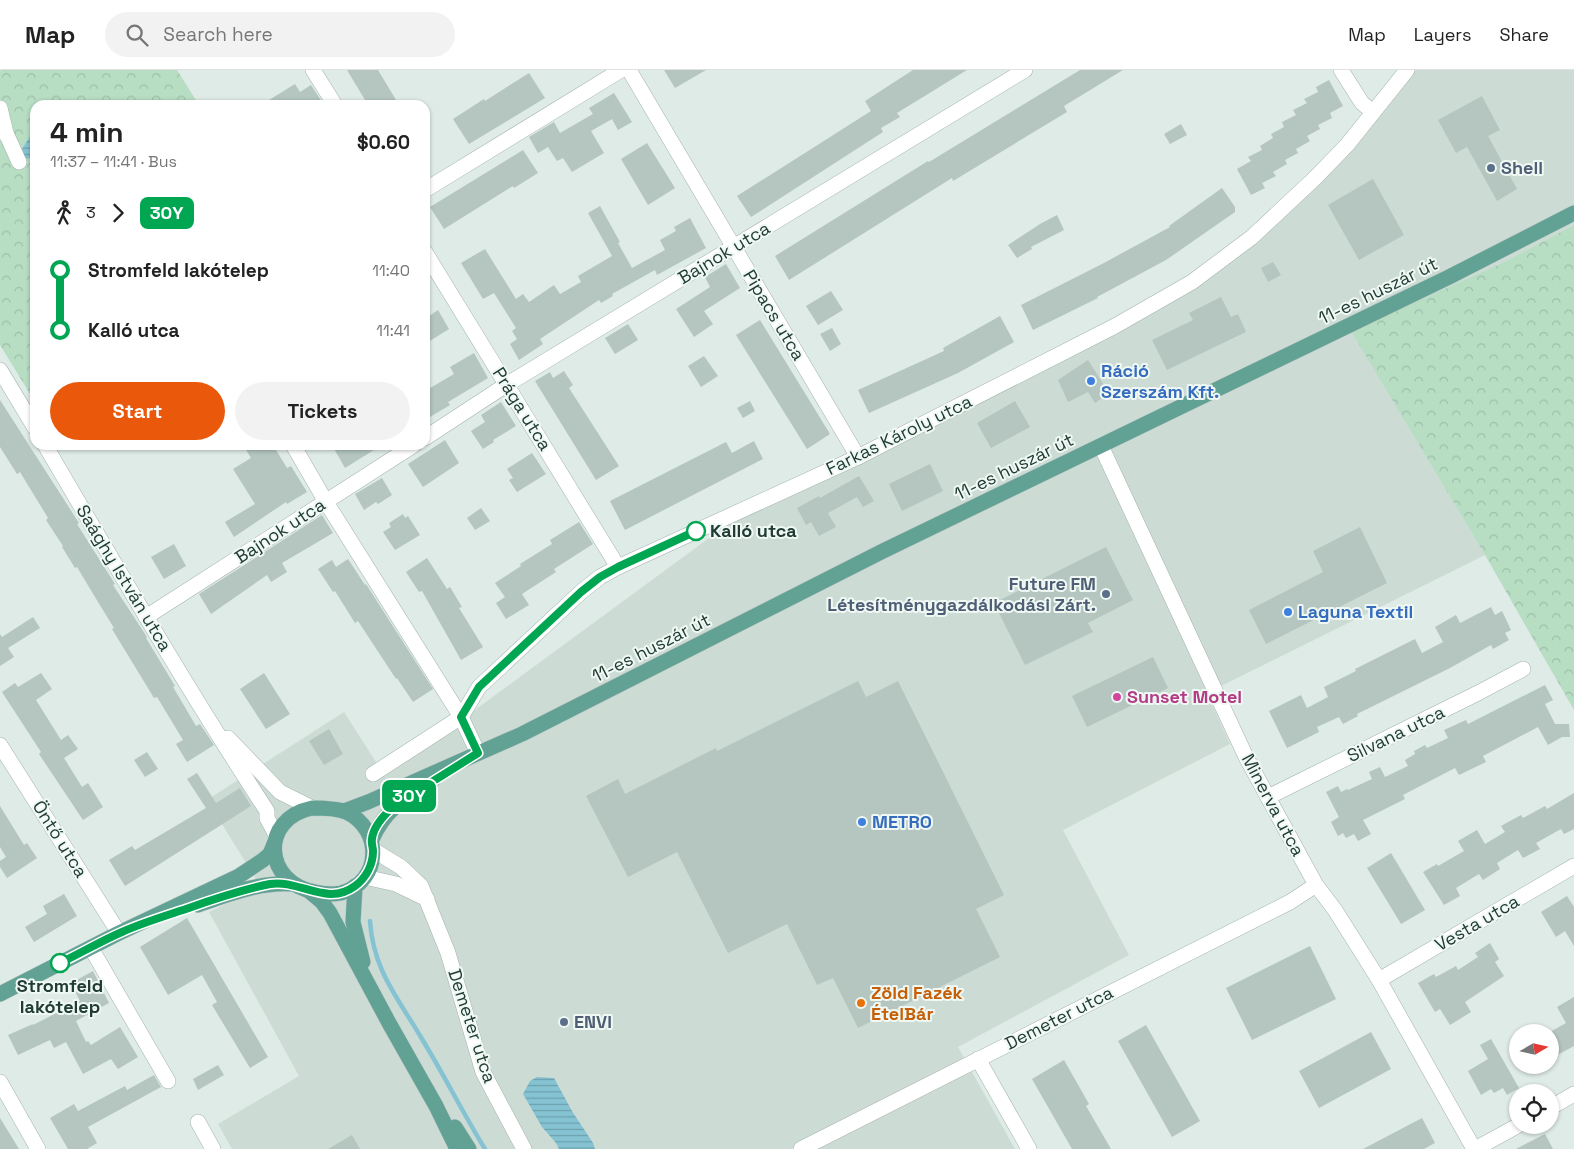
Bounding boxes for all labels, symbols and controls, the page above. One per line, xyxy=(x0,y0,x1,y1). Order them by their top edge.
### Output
search box xyxy=(105,12,455,57)
text: Map xyxy=(25,19,75,50)
icon: search xyxy=(123,21,151,49)
text: Search here xyxy=(163,22,273,47)
text: Map xyxy=(1348,23,1386,46)
text: Layers xyxy=(1414,23,1471,46)
text: Share xyxy=(1499,23,1549,46)
text: 4 min xyxy=(50,114,124,150)
text: $0.60 xyxy=(357,130,410,155)
text: 11:37 – 11:41 · Bus xyxy=(50,151,177,172)
place label: Shell xyxy=(1501,156,1543,179)
marker: Shell xyxy=(1485,162,1497,174)
icon: walk xyxy=(50,199,78,227)
icon: forward xyxy=(104,199,132,227)
text: 30Y xyxy=(150,201,184,224)
text: 3 xyxy=(86,202,96,223)
street label: Bajnok utca xyxy=(674,216,774,289)
street label: 11-es huszár út xyxy=(1314,252,1441,329)
text: Stromfeld lakótelep xyxy=(88,258,269,283)
text: 11:40 xyxy=(372,260,410,281)
street label: Pipacs utca xyxy=(738,265,811,364)
text: Kalló utca xyxy=(88,318,180,343)
text: 11:41 xyxy=(376,320,410,341)
place label: Ráció Szerszám Kft. xyxy=(1101,359,1219,403)
street label: Prága utca xyxy=(488,363,557,455)
marker: Ráció Szerszám Kft. xyxy=(1085,375,1097,387)
button: Start xyxy=(50,382,225,440)
button: Tickets xyxy=(235,382,410,440)
street label: Farkas Károly utca xyxy=(822,389,976,480)
street label: 11-es huszár út xyxy=(950,428,1077,505)
street label: Bajnok utca xyxy=(230,493,329,568)
street label: Saághy István utca xyxy=(72,500,177,655)
place label: Kalló utca xyxy=(710,519,797,542)
marker: Kalló utca xyxy=(686,521,706,541)
place label: Future FM Létesítménygazdálkodási Zárt. xyxy=(827,572,1096,616)
marker: Future FM Létesítménygazdálkodási Zárt. xyxy=(1100,588,1112,600)
place label: Laguna Textil xyxy=(1298,600,1413,623)
marker: Laguna Textil xyxy=(1282,606,1294,618)
street label: 11-es huszár út xyxy=(588,608,714,687)
place label: Sunset Motel xyxy=(1127,685,1242,708)
marker: Sunset Motel xyxy=(1111,691,1123,703)
street label: Silvana utca xyxy=(1343,700,1448,767)
street label: Minerva utca xyxy=(1237,750,1310,860)
line badge: 30Y xyxy=(380,780,438,812)
text: 30Y xyxy=(392,784,426,807)
street label: Öntő utca xyxy=(28,796,93,882)
place label: METRO xyxy=(872,810,932,833)
marker: METRO xyxy=(856,816,868,828)
street label: Vesta utca xyxy=(1430,889,1523,956)
marker: Stromfeld lakótelep xyxy=(50,953,70,973)
street label: Demeter utca xyxy=(443,966,502,1086)
place label: Stromfeld lakótelep xyxy=(17,974,103,1018)
street label: Demeter utca xyxy=(1001,980,1117,1055)
place label: Zöld Fazék ÉtelBár xyxy=(871,981,963,1025)
marker: Zöld Fazék ÉtelBár xyxy=(855,997,867,1009)
place label: ENVI xyxy=(574,1010,612,1033)
marker: ENVI xyxy=(558,1016,570,1028)
north arrow xyxy=(1509,1024,1559,1074)
map controls xyxy=(1509,1024,1559,1134)
button: locate xyxy=(1509,1084,1559,1134)

